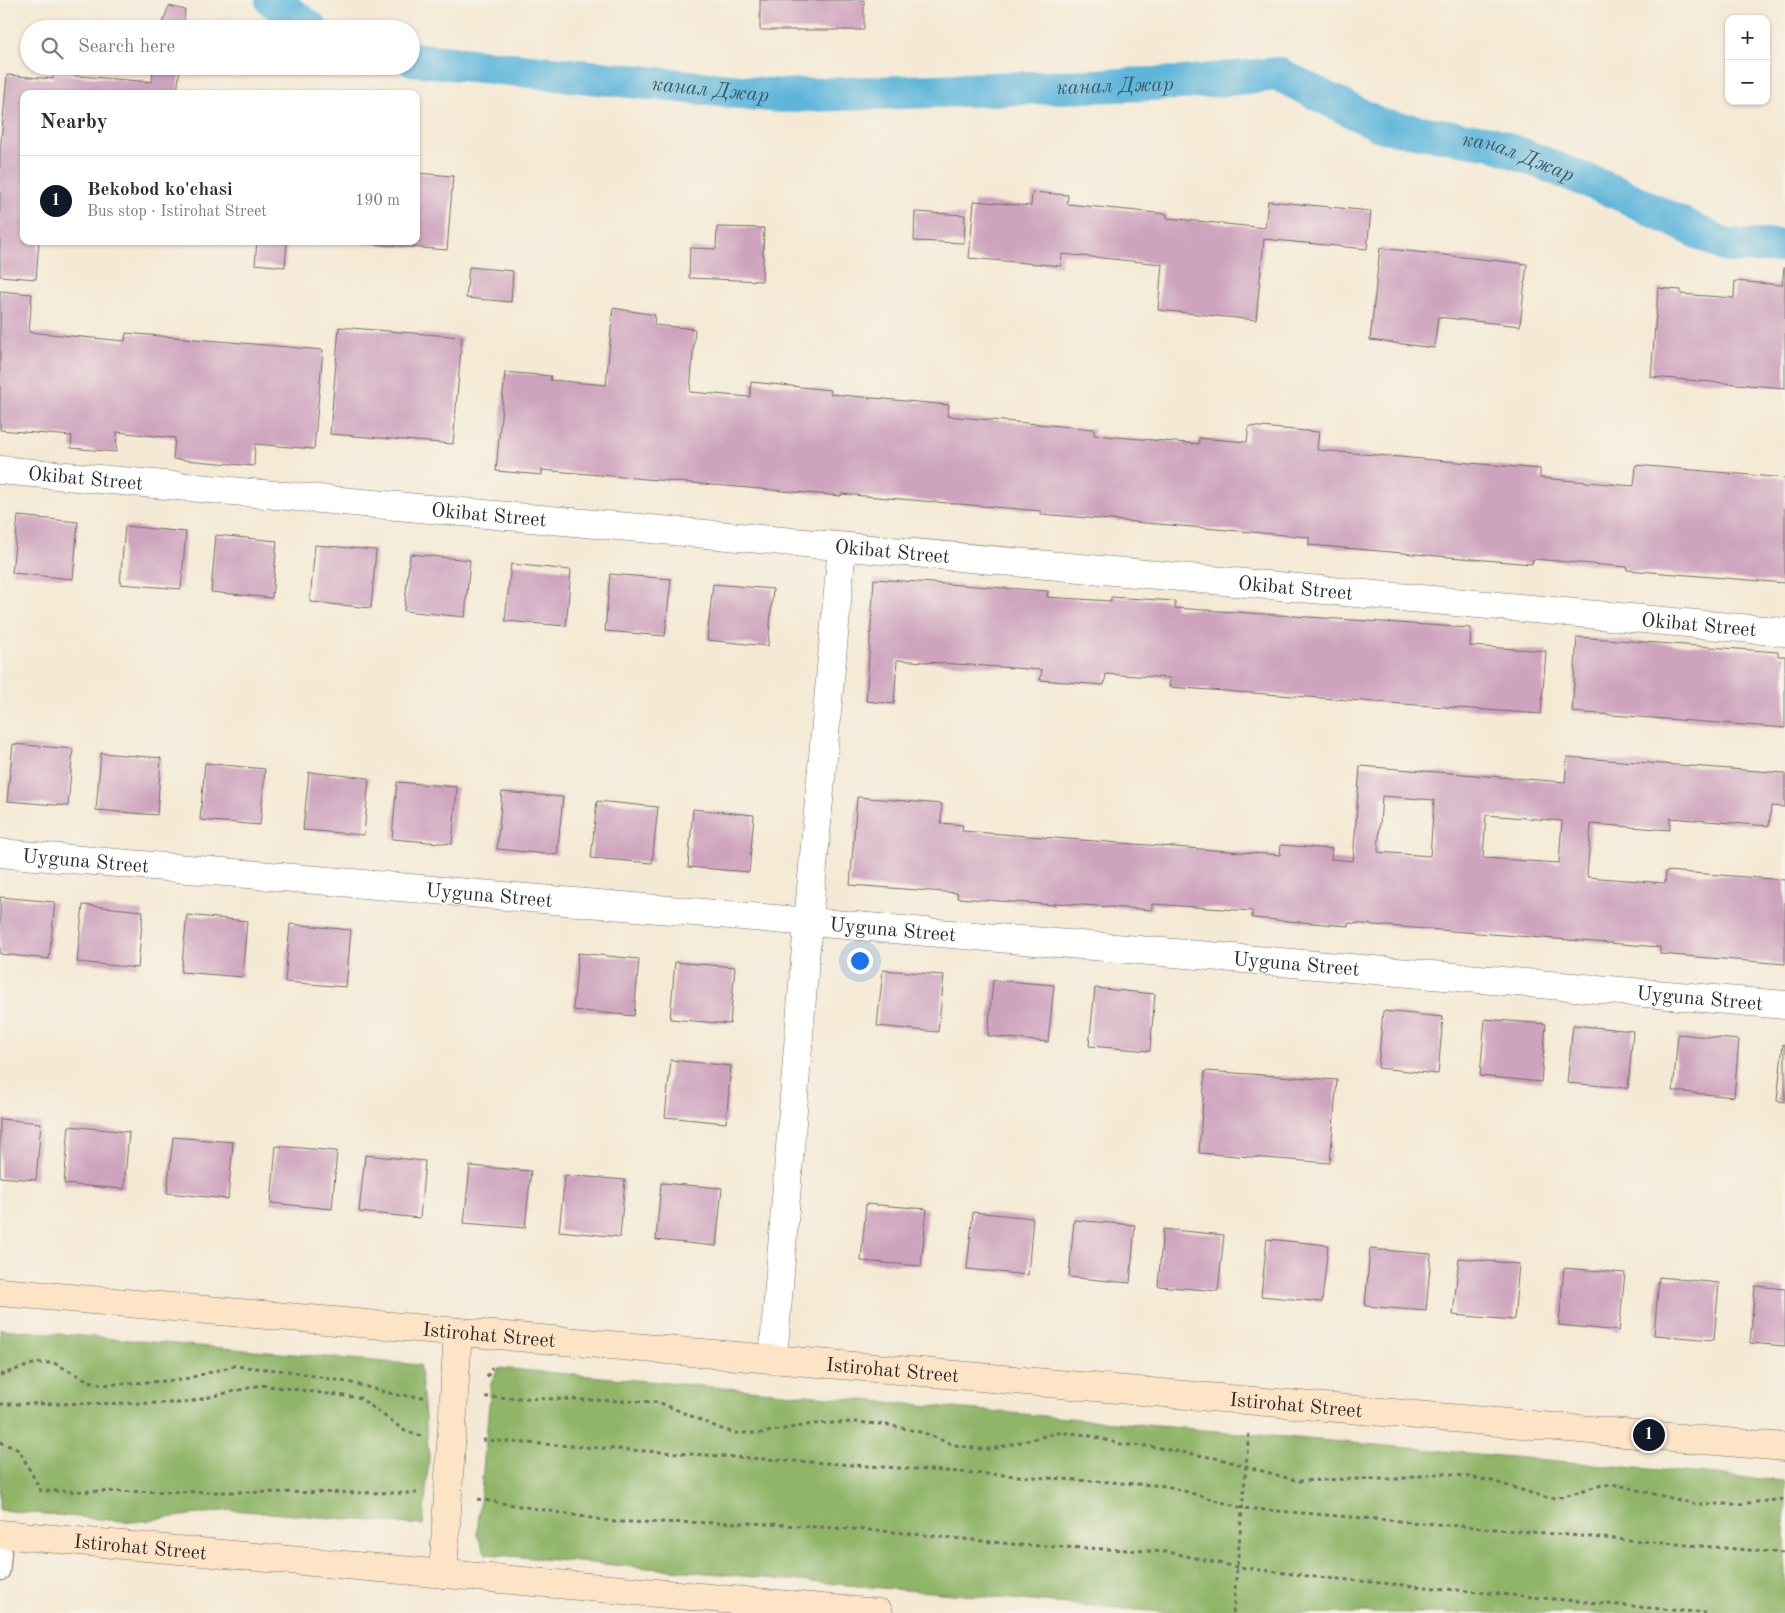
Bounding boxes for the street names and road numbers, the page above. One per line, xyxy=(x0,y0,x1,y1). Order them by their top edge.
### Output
street label: Okibat Street xyxy=(27,465,144,495)
street label: Okibat Street xyxy=(430,501,547,532)
street label: Okibat Street xyxy=(834,538,951,568)
street label: Okibat Street xyxy=(1237,574,1354,605)
street label: Okibat Street xyxy=(1640,611,1757,641)
street label: Uyguna Street xyxy=(21,847,150,878)
street label: Uyguna Street xyxy=(425,881,553,912)
street label: Uyguna Street xyxy=(828,916,957,946)
street label: Uyguna Street xyxy=(1232,950,1360,981)
street label: Uyguna Street xyxy=(1636,984,1764,1015)
street label: Istirohat Street xyxy=(422,1321,556,1352)
street label: Istirohat Street xyxy=(825,1356,960,1387)
street label: Istirohat Street xyxy=(1229,1391,1363,1422)
street label: Istirohat Street xyxy=(73,1533,208,1565)

